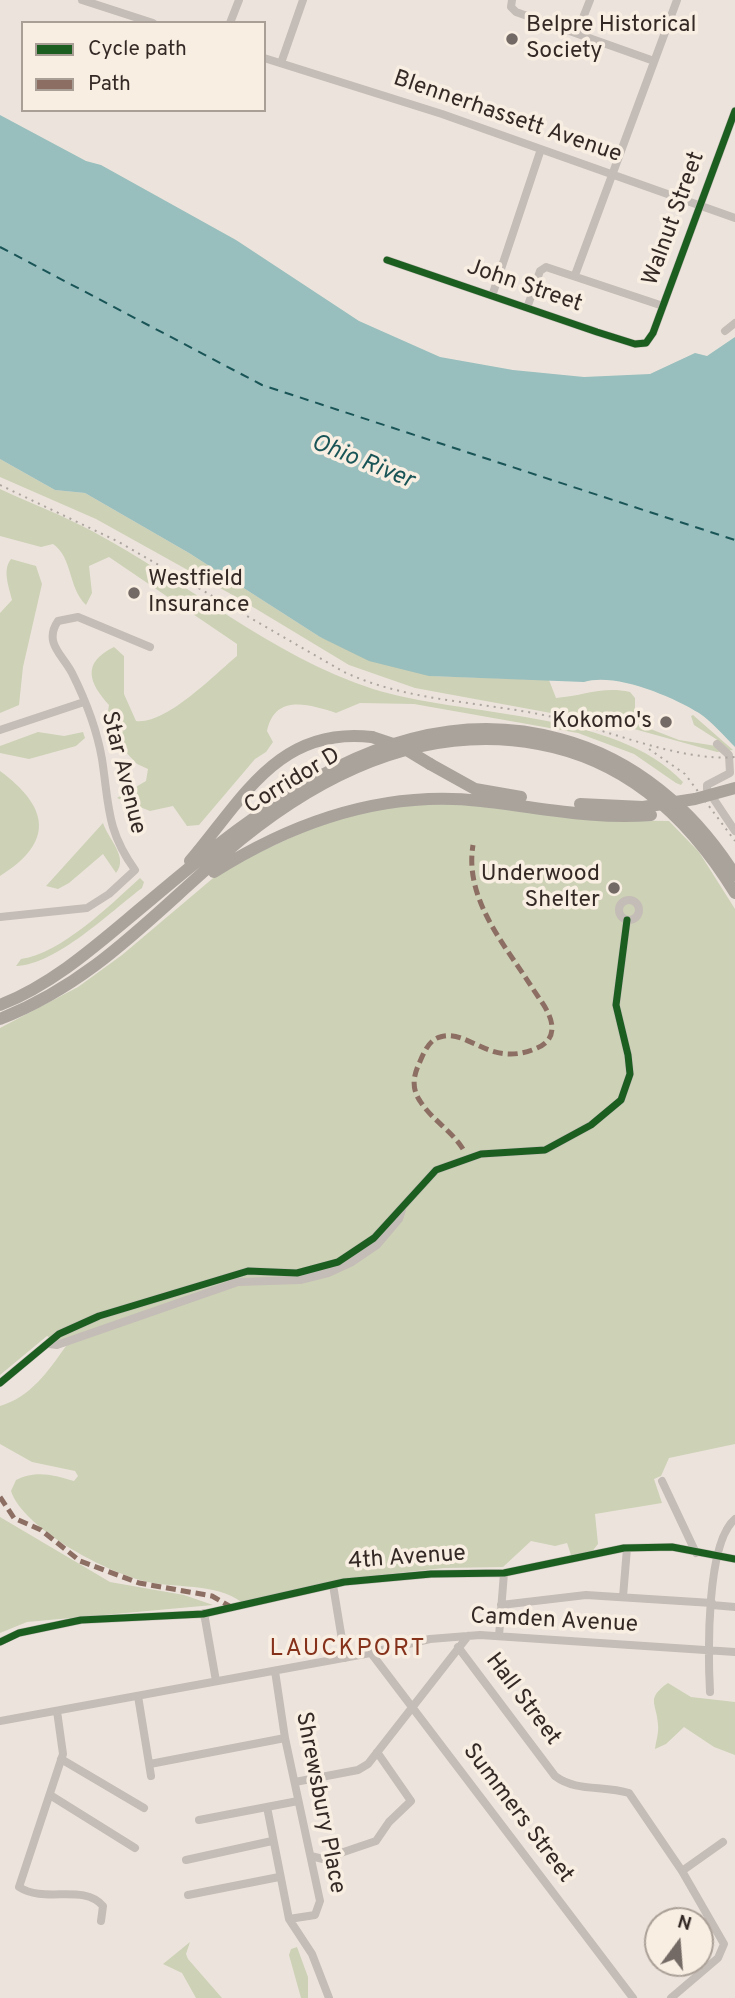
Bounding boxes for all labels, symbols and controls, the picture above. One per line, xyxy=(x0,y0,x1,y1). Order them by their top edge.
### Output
place label: Belpre Historical Society xyxy=(526,12,696,66)
legend xyxy=(21,21,266,112)
marker: Belpre Historical Society xyxy=(504,31,520,47)
text: Cycle path xyxy=(88,36,187,63)
street label: Blennerhassett Avenue xyxy=(389,66,625,170)
text: Path xyxy=(88,71,131,98)
street label: Walnut Street xyxy=(638,148,712,290)
street label: John Street xyxy=(463,254,585,320)
water label: Ohio River xyxy=(306,429,418,497)
place label: Westfield Insurance xyxy=(148,566,249,620)
marker: Westfield Insurance xyxy=(126,585,142,601)
place label: Kokomo's xyxy=(552,708,652,736)
street label: Star Avenue xyxy=(93,709,151,837)
marker: Kokomo's xyxy=(658,714,674,730)
street label: Corridor D xyxy=(240,743,346,821)
place label: Underwood Shelter xyxy=(481,861,600,915)
marker: Underwood Shelter xyxy=(606,880,622,896)
street label: 4th Avenue xyxy=(347,1541,467,1577)
street label: Camden Avenue xyxy=(469,1604,639,1640)
district label: LAUCKPORT xyxy=(271,1636,425,1664)
street label: Hall Street xyxy=(478,1648,566,1752)
street label: Shrewsbury Place xyxy=(288,1710,350,1896)
street label: Summers Street xyxy=(456,1739,578,1889)
north arrow xyxy=(644,1907,714,1977)
text: N xyxy=(674,1910,694,1937)

